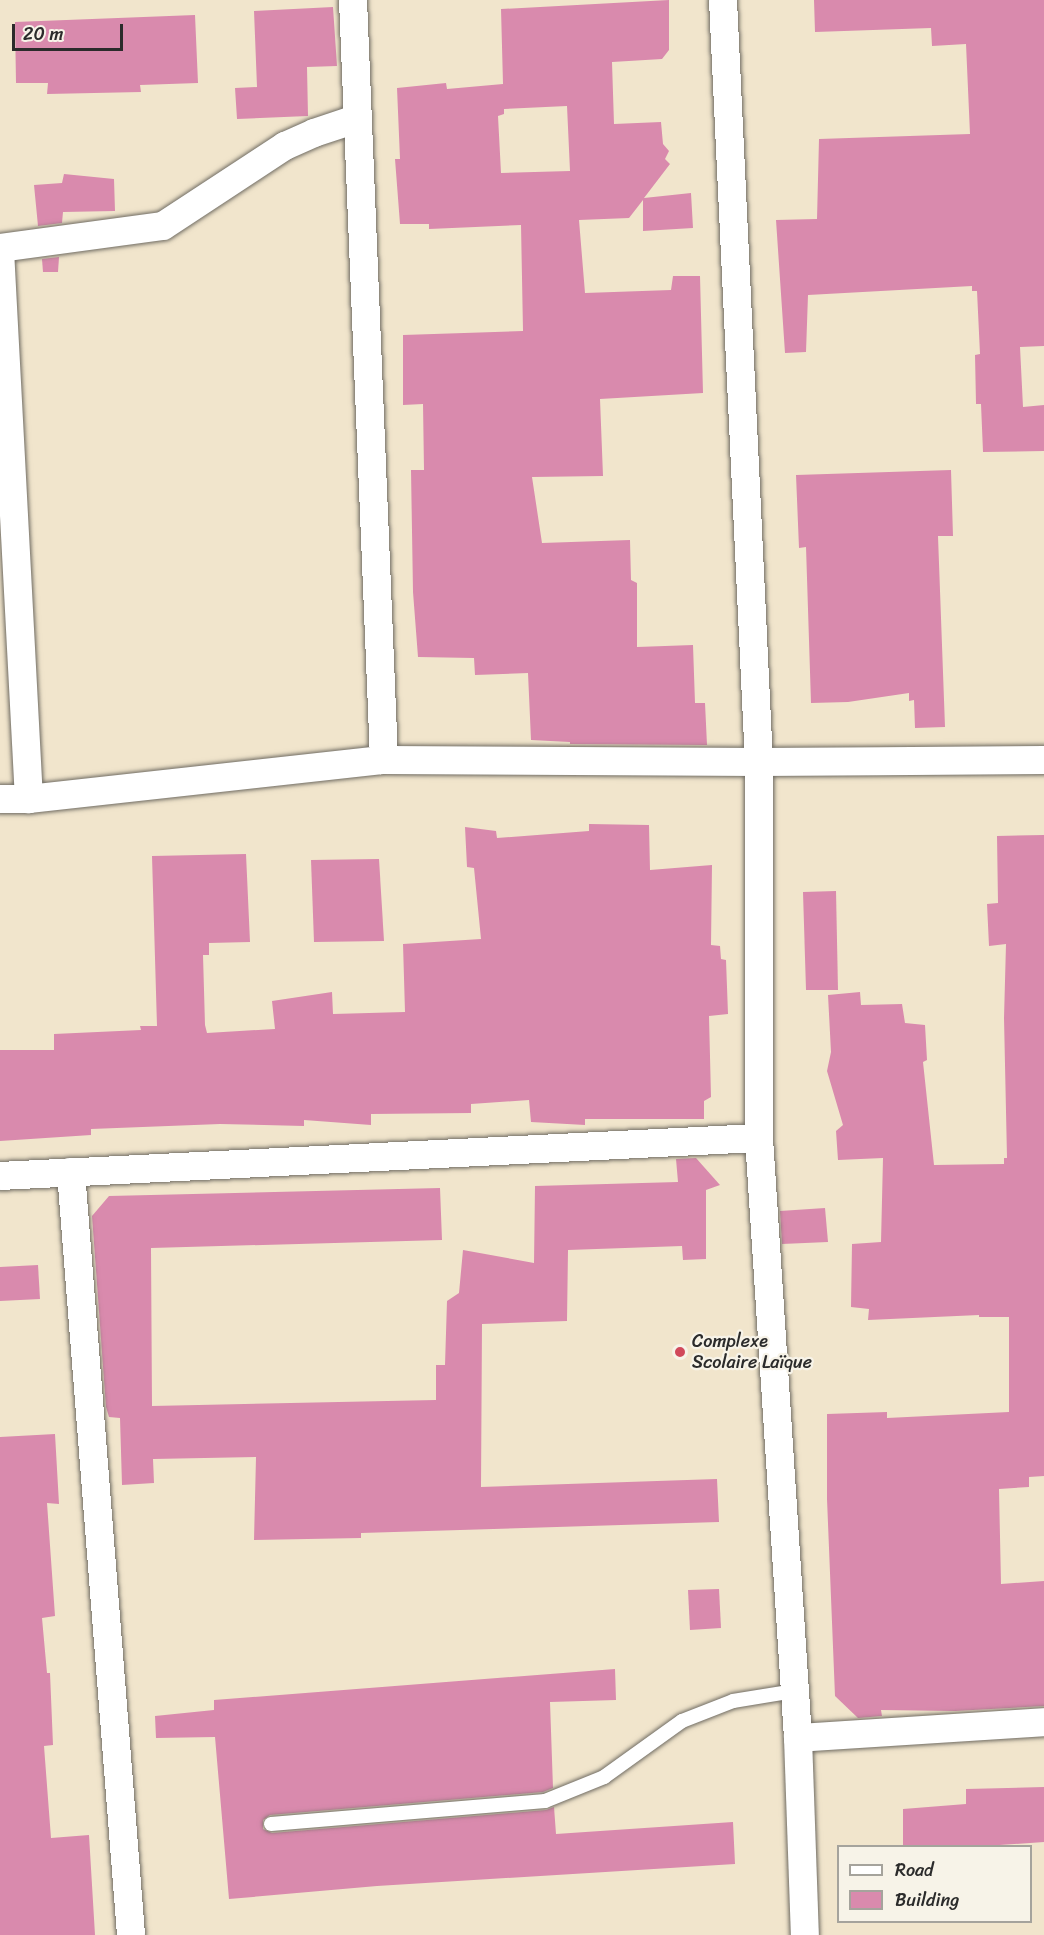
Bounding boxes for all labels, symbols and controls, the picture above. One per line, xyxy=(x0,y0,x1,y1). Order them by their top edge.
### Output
scale bar xyxy=(15,12,126,50)
text: 20 m xyxy=(23,18,63,50)
place label: Complexe Scolaire Laïque xyxy=(692,1331,811,1374)
marker: Complexe Scolaire Laïque xyxy=(673,1345,687,1359)
legend xyxy=(837,1845,1032,1923)
text: Road xyxy=(895,1854,934,1886)
text: Building xyxy=(895,1884,959,1916)

